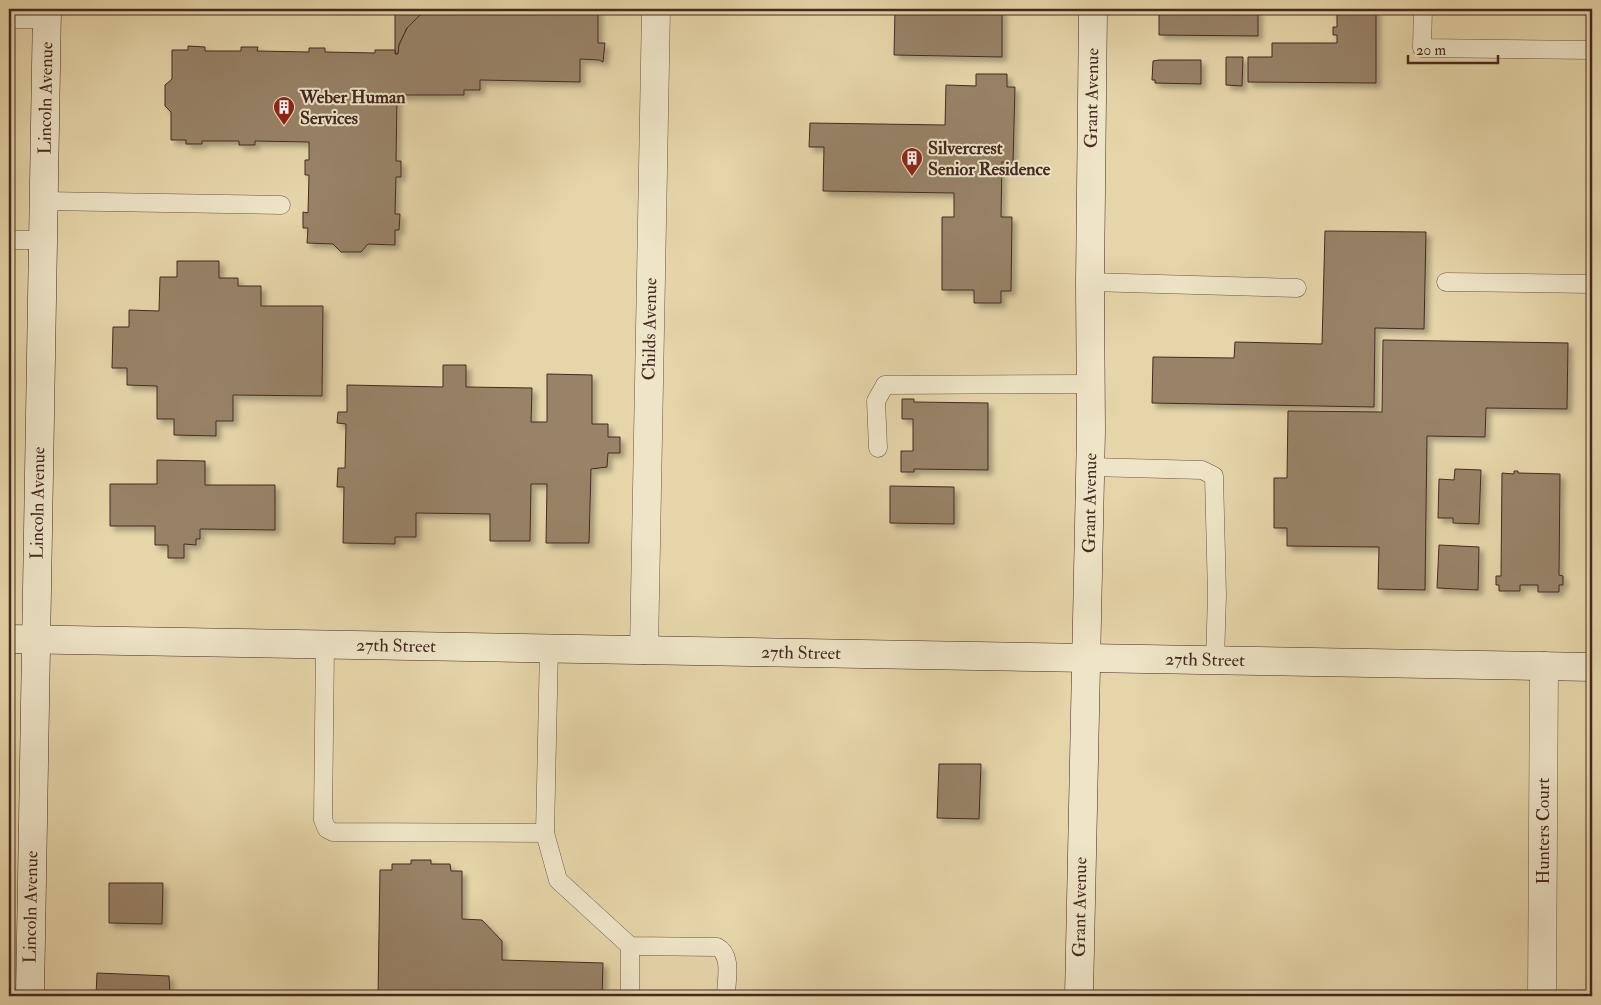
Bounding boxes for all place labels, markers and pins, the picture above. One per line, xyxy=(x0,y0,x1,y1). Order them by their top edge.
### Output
place label: Weber Human Services xyxy=(299,86,406,130)
building icon: Weber Human Services xyxy=(272,95,296,126)
place label: Silvercrest Senior Residence xyxy=(928,137,1051,181)
building icon: Silvercrest Senior Residence xyxy=(900,146,924,177)

